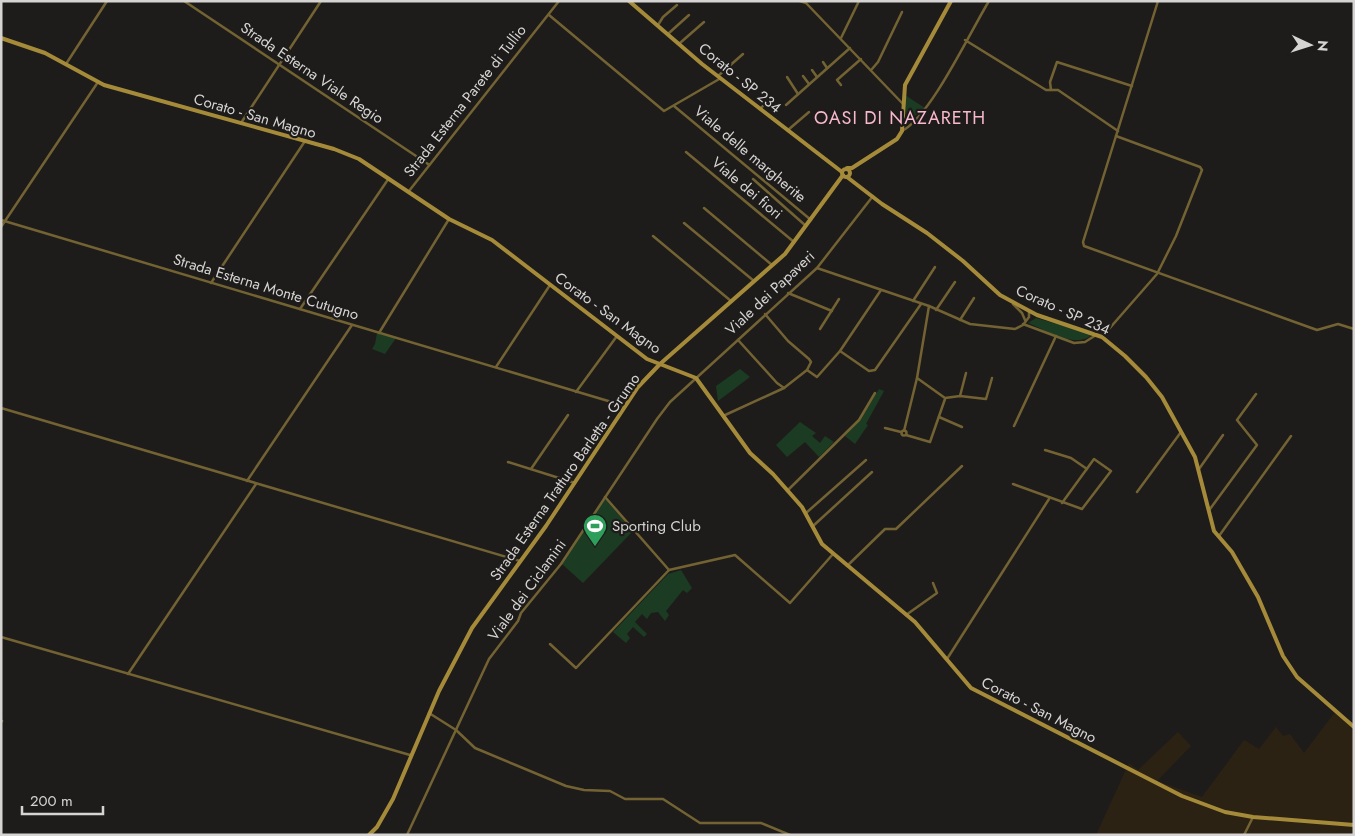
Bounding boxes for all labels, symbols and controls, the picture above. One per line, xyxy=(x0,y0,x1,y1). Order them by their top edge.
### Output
street label: Strada Esterna Viale Regio xyxy=(236,17,388,129)
street label: Strada Esterna Parete di Tullio xyxy=(399,20,531,182)
north arrow xyxy=(1285,20,1335,70)
street label: Corato - SP 234 xyxy=(694,38,786,119)
text: N xyxy=(1313,40,1333,52)
street label: Corato - San Magno xyxy=(191,88,319,144)
street label: Viale delle margherite xyxy=(689,100,811,208)
district label: OASI DI NAZARETH xyxy=(814,105,986,131)
street label: Viale dei fiori xyxy=(707,152,787,224)
street label: Viale dei Papaveri xyxy=(720,246,820,340)
street label: Strada Esterna Monte Cutugno xyxy=(170,248,362,326)
street label: Corato - San Magno xyxy=(550,267,666,359)
street label: Corato - SP 234 xyxy=(1012,279,1114,341)
street label: Strada Esterna Tratturo Barletta - Grumo xyxy=(485,369,645,585)
sports icon: Sporting Club xyxy=(582,513,608,547)
place label: Sporting Club xyxy=(612,515,701,537)
street label: Viale dei Ciclamini xyxy=(483,535,571,645)
street label: Corato - San Magno xyxy=(978,671,1100,749)
scale bar xyxy=(22,784,104,816)
text: 200 m xyxy=(30,790,73,812)

